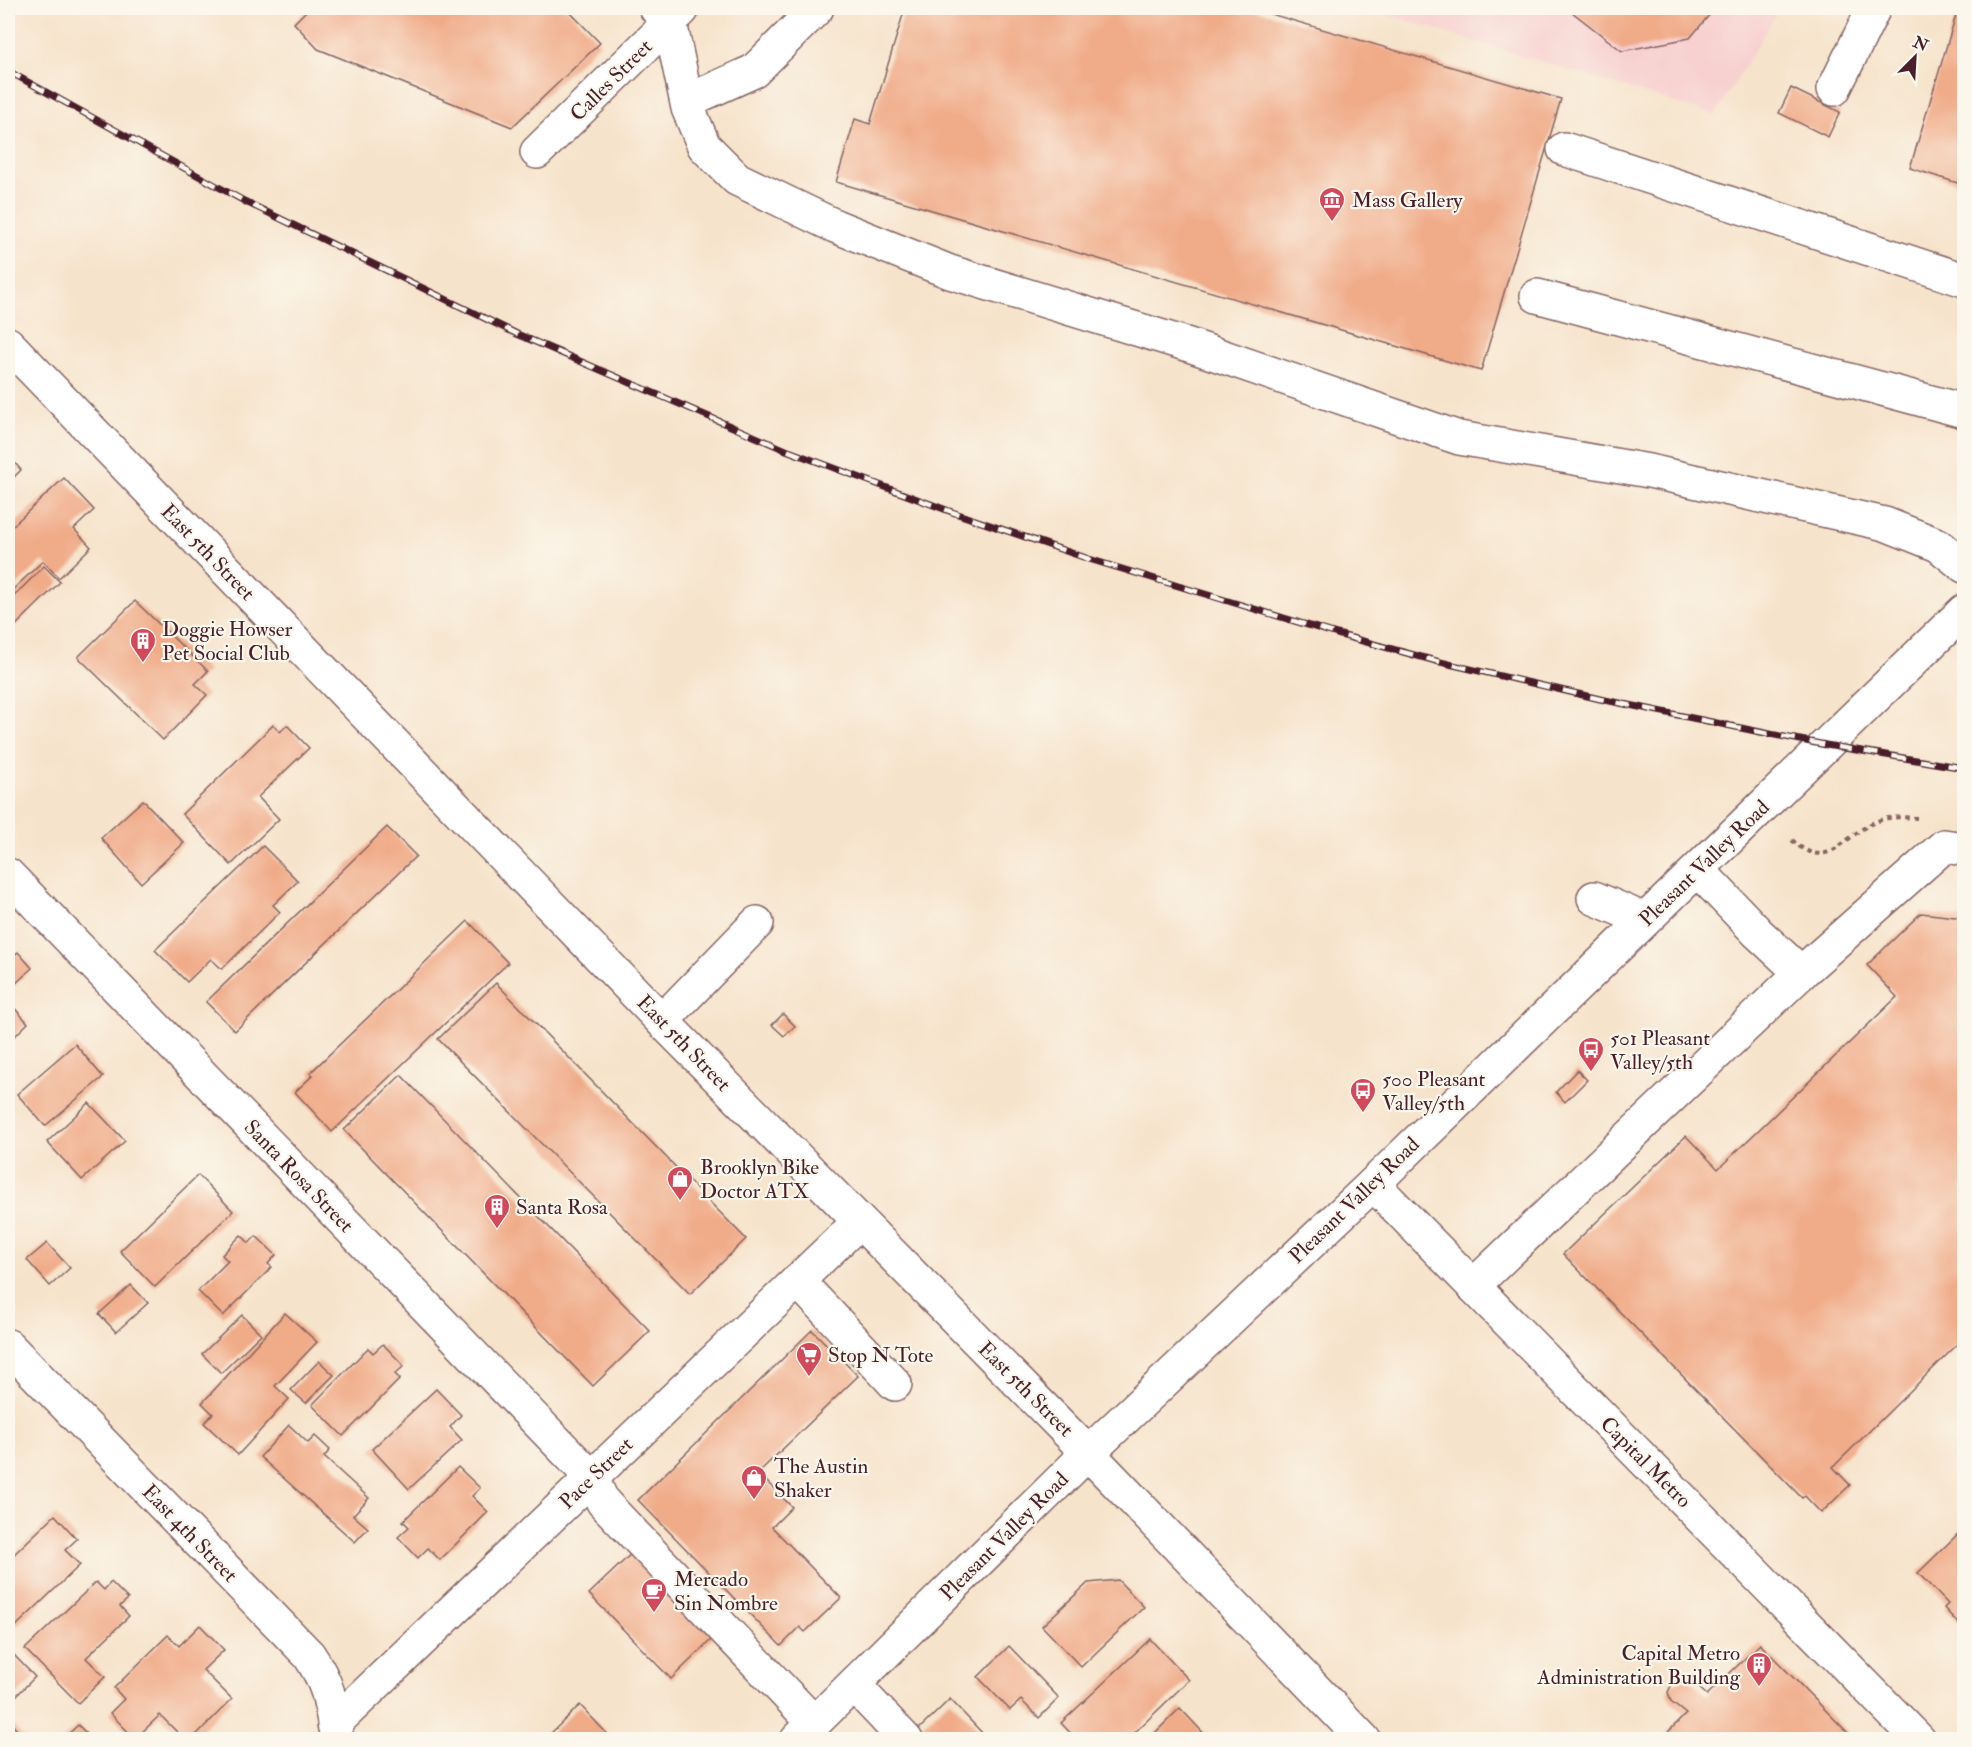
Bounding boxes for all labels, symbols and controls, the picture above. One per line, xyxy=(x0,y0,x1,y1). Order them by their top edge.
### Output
north arrow xyxy=(1885,27,1945,87)
text: N xyxy=(1909,32,1932,57)
street label: Calles Street xyxy=(564,33,658,127)
museum icon: Mass Gallery xyxy=(1317,185,1347,223)
place label: Mass Gallery xyxy=(1352,187,1463,214)
street label: East 5th Street xyxy=(155,498,261,607)
place label: Doggie Howser Pet Social Club xyxy=(162,616,292,667)
building icon: Doggie Howser Pet Social Club xyxy=(128,626,158,664)
street label: Pleasant Valley Road xyxy=(1633,794,1776,933)
street label: East 5th Street xyxy=(631,989,737,1098)
place label: 501 Pleasant Valley/5th xyxy=(1610,1025,1710,1076)
bus stop icon: 501 Pleasant Valley/5th xyxy=(1576,1035,1606,1073)
place label: 500 Pleasant Valley/5th xyxy=(1382,1066,1486,1117)
bus stop icon: 500 Pleasant Valley/5th xyxy=(1348,1076,1378,1114)
street label: Santa Rosa Street xyxy=(238,1114,359,1239)
street label: Pleasant Valley Road xyxy=(1283,1131,1426,1270)
place label: Brooklyn Bike Doctor ATX xyxy=(700,1154,819,1205)
shop icon: Brooklyn Bike Doctor ATX xyxy=(665,1164,695,1202)
building icon: Santa Rosa xyxy=(482,1192,512,1230)
place label: Santa Rosa xyxy=(516,1194,608,1221)
street label: East 5th Street xyxy=(972,1336,1079,1443)
supermarket icon: Stop N Tote xyxy=(794,1340,824,1378)
place label: Stop N Tote xyxy=(828,1342,934,1369)
street label: Capital Metro xyxy=(1594,1411,1697,1514)
street label: Pace Street xyxy=(554,1431,639,1515)
place label: The Austin Shaker xyxy=(774,1453,869,1504)
shop icon: The Austin Shaker xyxy=(739,1463,769,1501)
street label: Pleasant Valley Road xyxy=(934,1466,1075,1607)
street label: East 4th Street xyxy=(136,1479,243,1588)
place label: Mercado Sin Nombre xyxy=(674,1566,778,1617)
cafe icon: Mercado Sin Nombre xyxy=(639,1576,669,1614)
place label: Capital Metro Administration Building xyxy=(1536,1640,1741,1691)
building icon: Capital Metro Administration Building xyxy=(1744,1650,1774,1688)

